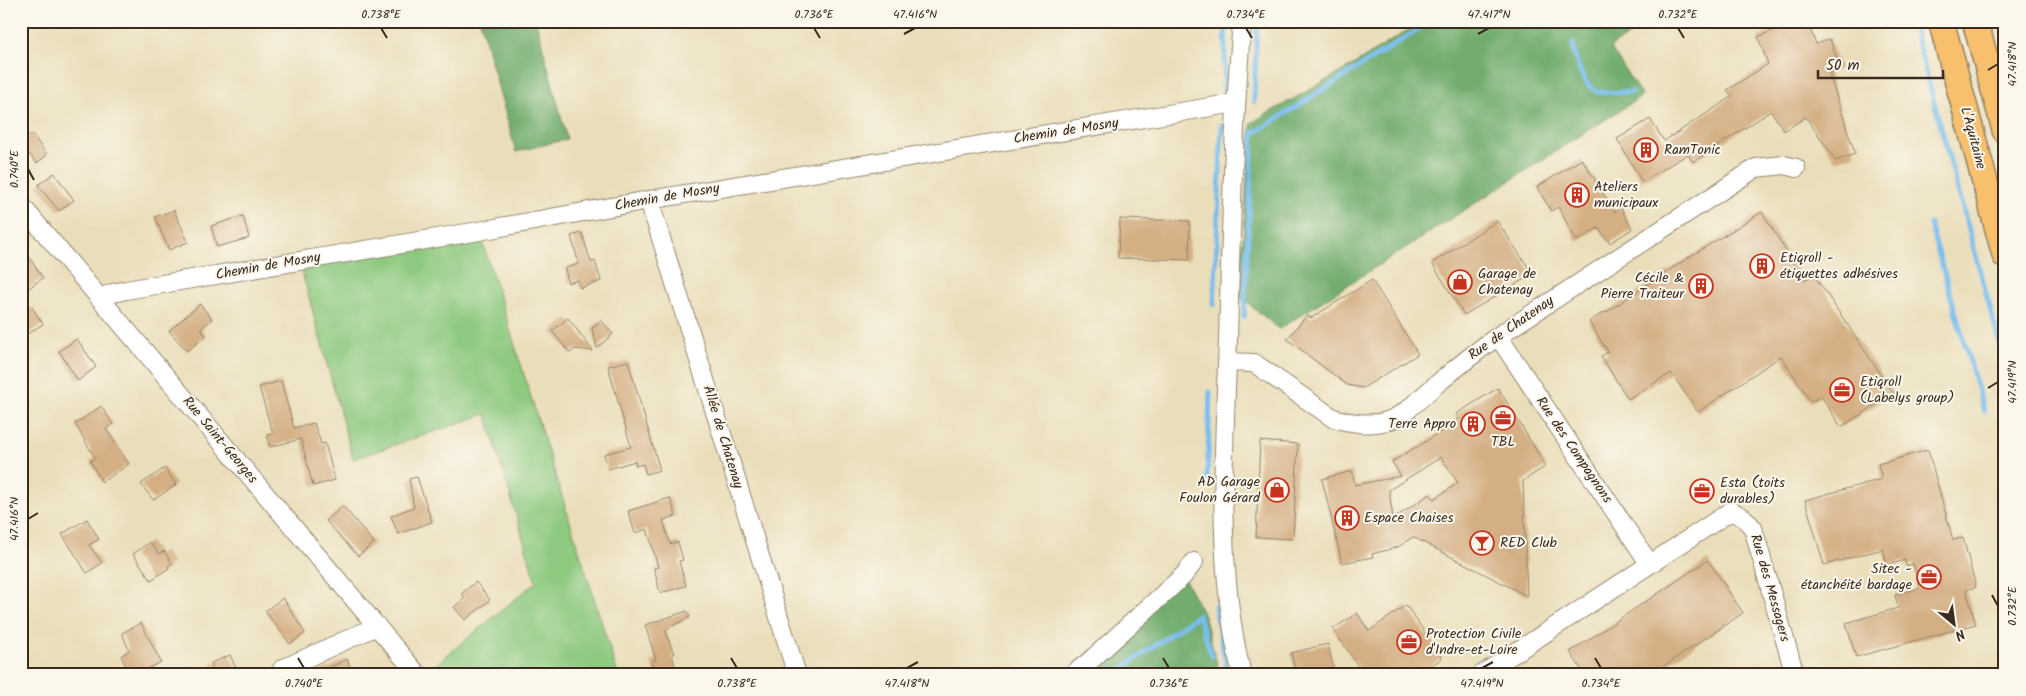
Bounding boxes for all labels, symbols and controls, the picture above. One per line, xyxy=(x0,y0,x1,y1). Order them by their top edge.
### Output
text: 0.738°E xyxy=(361,5,402,24)
text: 0.736°E xyxy=(795,5,834,24)
text: 47.416°N xyxy=(893,5,937,24)
text: 0.734°E xyxy=(1227,5,1266,24)
text: 47.417°N xyxy=(1467,5,1511,24)
text: 0.732°E xyxy=(1658,5,1699,24)
text: 47.418°N xyxy=(2003,42,2022,86)
scale bar xyxy=(1818,48,1944,80)
text: 50 m xyxy=(1826,54,1860,78)
street label: L'Aquitaine xyxy=(1954,104,1992,172)
street label: Chemin de Mosny xyxy=(1012,112,1121,150)
building icon: RamTonic xyxy=(1633,137,1659,163)
place label: RamTonic xyxy=(1664,139,1721,161)
text: 0.740°E xyxy=(5,149,24,188)
place label: Ateliers municipaux xyxy=(1594,176,1659,214)
street label: Chemin de Mosny xyxy=(613,177,722,217)
building icon: Ateliers municipaux xyxy=(1564,182,1590,208)
street label: Chemin de Mosny xyxy=(214,246,323,286)
place label: Etiqroll - étiquettes adhésives xyxy=(1780,247,1898,285)
building icon: Etiqroll - étiquettes adhésives xyxy=(1749,253,1775,279)
place label: Garage de Chatenay xyxy=(1478,263,1537,301)
place label: Cécile & Pierre Traiteur xyxy=(1600,267,1685,305)
shop icon: Garage de Chatenay xyxy=(1447,269,1473,295)
building icon: Cécile & Pierre Traiteur xyxy=(1688,273,1714,299)
street label: Rue de Chatenay xyxy=(1464,290,1559,366)
text: 47.419°N xyxy=(2003,360,2022,404)
place label: Etiqroll (Labelys group) xyxy=(1860,371,1954,409)
office icon: Etiqroll (Labelys group) xyxy=(1829,377,1855,403)
street label: Allée de Chatenay xyxy=(697,383,749,492)
street label: Rue Saint-Georges xyxy=(177,391,263,489)
street label: Rue des Compagnons xyxy=(1530,392,1618,508)
office icon: TBL xyxy=(1490,405,1516,431)
building icon: Terre Appro xyxy=(1460,411,1486,437)
place label: Terre Appro xyxy=(1388,413,1456,435)
place label: TBL xyxy=(1491,431,1515,453)
place label: AD Garage Foulon Gérard xyxy=(1179,471,1261,509)
place label: Esta (toits durables) xyxy=(1720,472,1785,510)
shop icon: AD Garage Foulon Gérard xyxy=(1264,477,1290,503)
office icon: Esta (toits durables) xyxy=(1689,478,1715,504)
text: 47.416°N xyxy=(5,497,24,541)
building icon: Espace Chaises xyxy=(1334,505,1360,531)
place label: Espace Chaises xyxy=(1364,507,1454,529)
bar icon: RED Club xyxy=(1469,530,1495,556)
place label: RED Club xyxy=(1500,532,1558,554)
street label: Rue des Messagers xyxy=(1744,532,1796,644)
place label: Sitec - étanchéité bardage xyxy=(1801,558,1913,596)
office icon: Sitec - étanchéité bardage xyxy=(1916,564,1942,590)
text: 0.732°E xyxy=(2003,585,2022,626)
north arrow xyxy=(1928,598,1978,648)
place label: Protection Civile d'Indre-et-Loire xyxy=(1426,623,1522,661)
text: N xyxy=(1950,623,1969,646)
office icon: Protection Civile d'Indre-et-Loire xyxy=(1396,629,1422,655)
text: 0.740°E xyxy=(285,674,324,693)
text: 0.738°E xyxy=(717,674,758,693)
text: 47.418°N xyxy=(885,674,929,693)
text: 0.736°E xyxy=(1150,674,1189,693)
text: 47.419°N xyxy=(1460,674,1504,693)
text: 0.734°E xyxy=(1582,674,1621,693)

